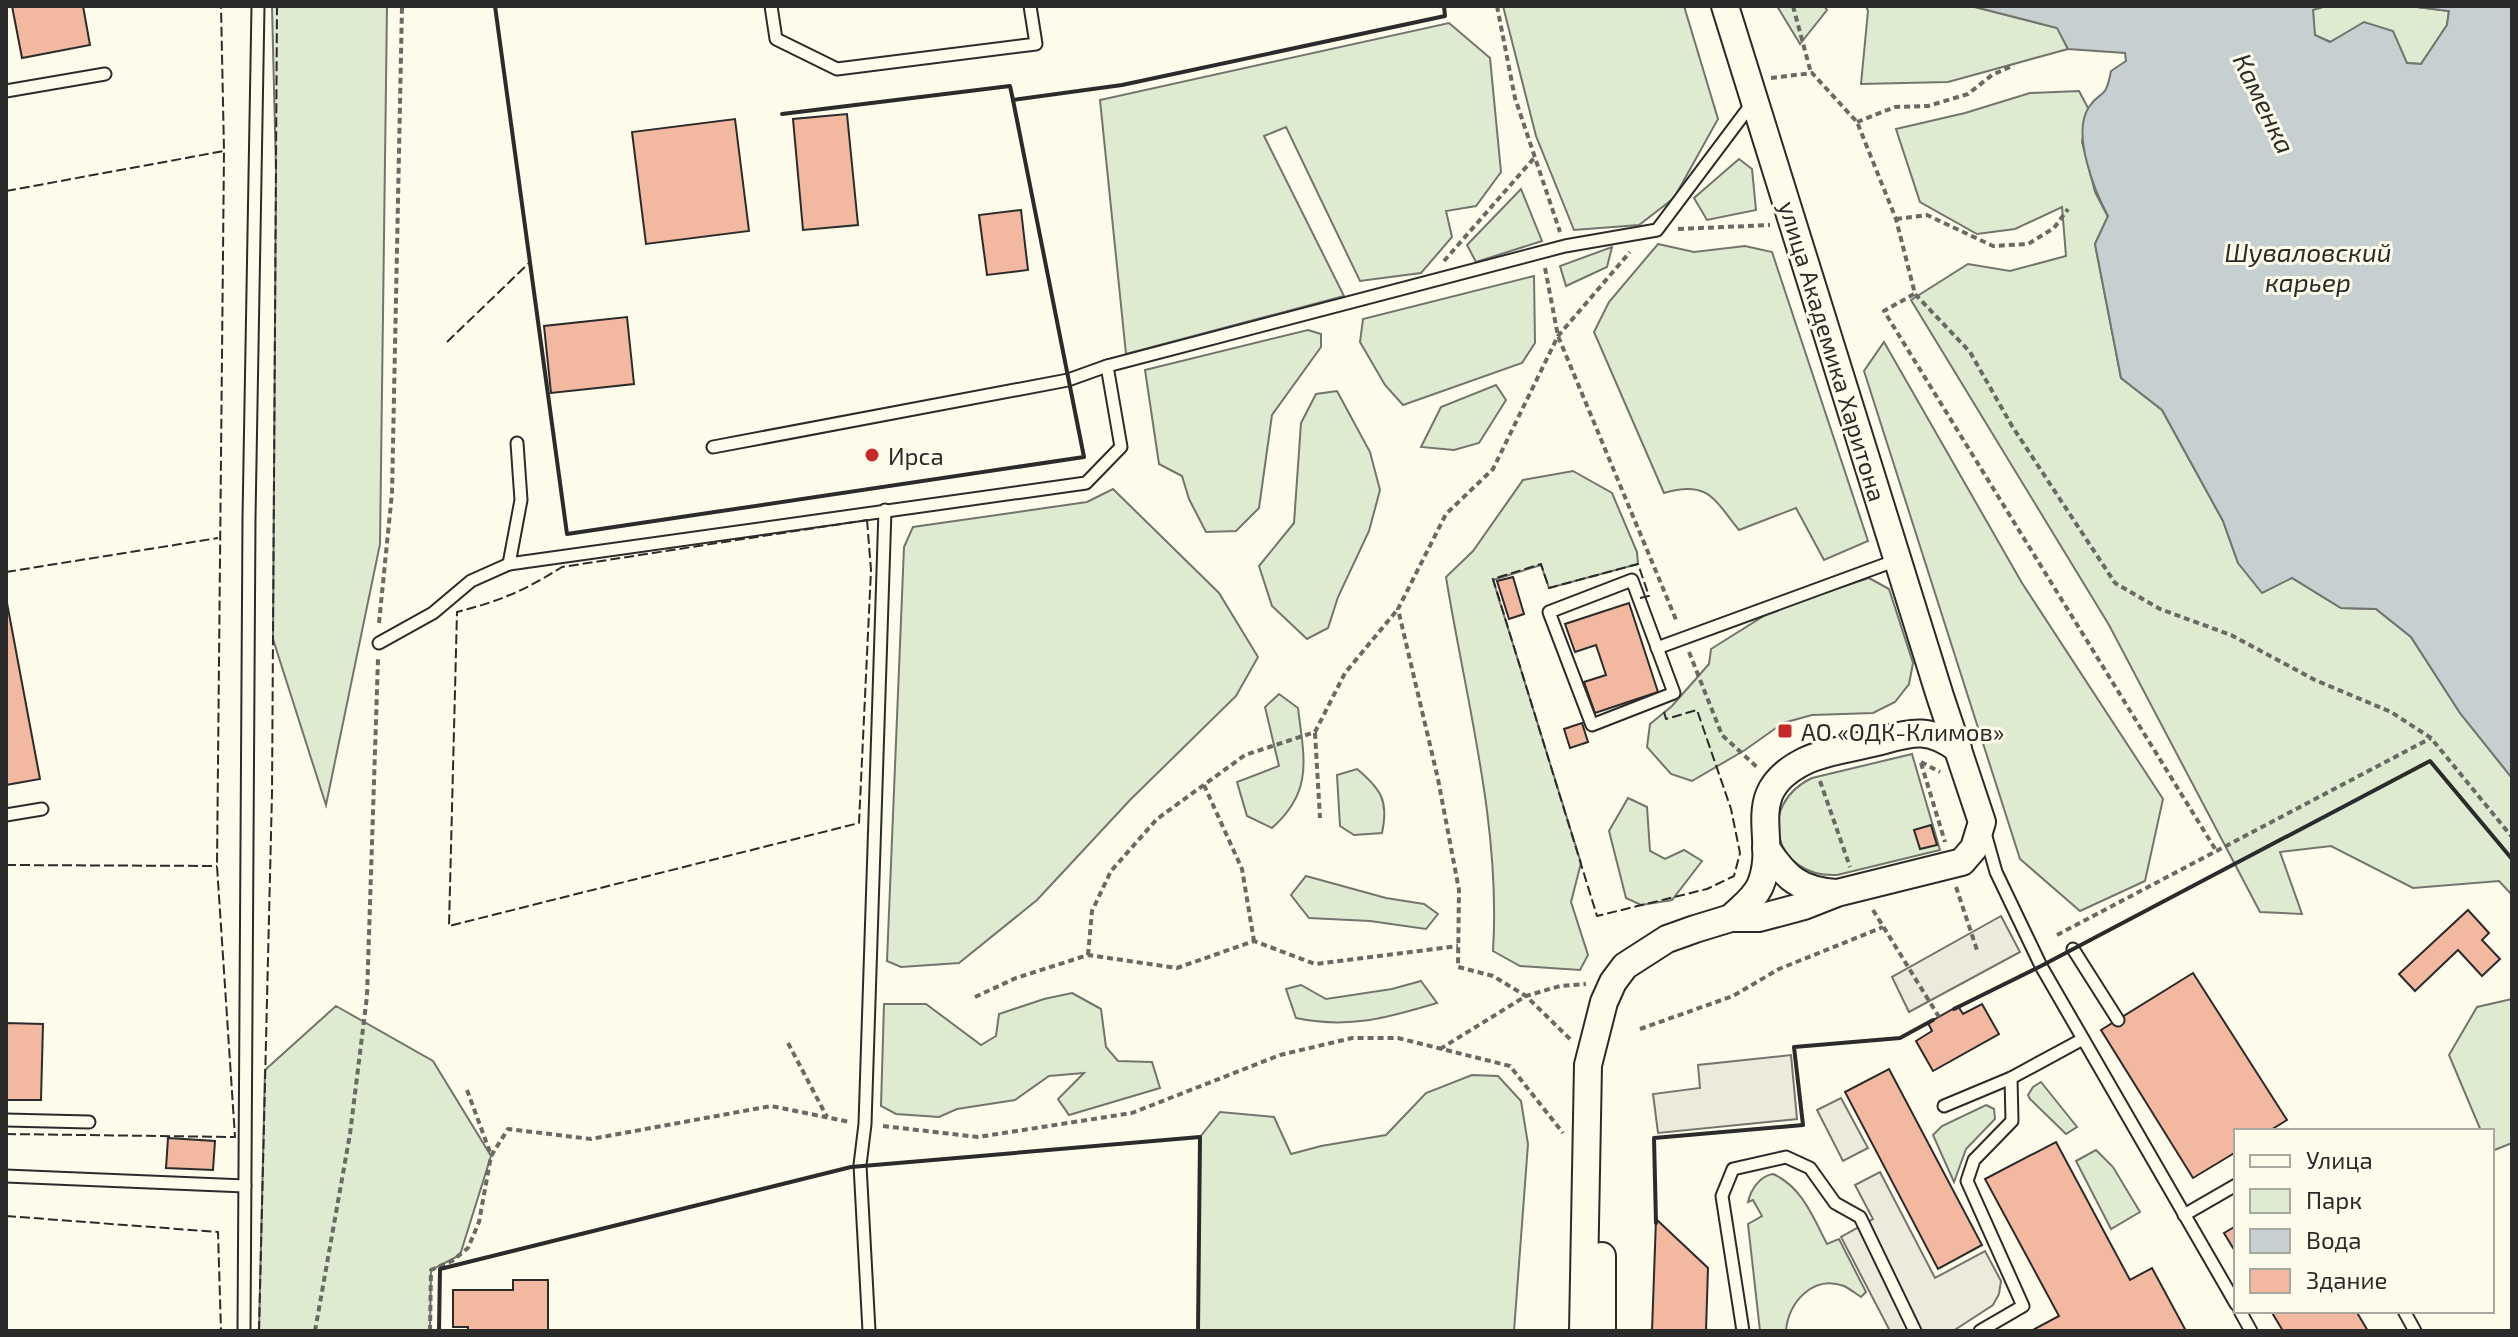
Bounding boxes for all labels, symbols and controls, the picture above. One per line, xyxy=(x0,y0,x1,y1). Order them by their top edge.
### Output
water label: Каменка xyxy=(2228,48,2302,158)
street label: улица Академика Харитона xyxy=(1773,197,1893,505)
water label: Шуваловский карьер xyxy=(2224,236,2392,297)
place label: Ирса xyxy=(888,441,944,470)
marker: Ирса xyxy=(863,446,881,464)
place label: АО «ОДК-Климов» xyxy=(1801,717,2005,746)
marker: АО «ОДК-Климов» xyxy=(1776,722,1794,740)
legend xyxy=(2234,1129,2494,1313)
text: Улица xyxy=(2306,1145,2373,1174)
text: Парк xyxy=(2306,1185,2362,1214)
text: Вода xyxy=(2306,1225,2362,1254)
text: Здание xyxy=(2306,1265,2388,1294)

